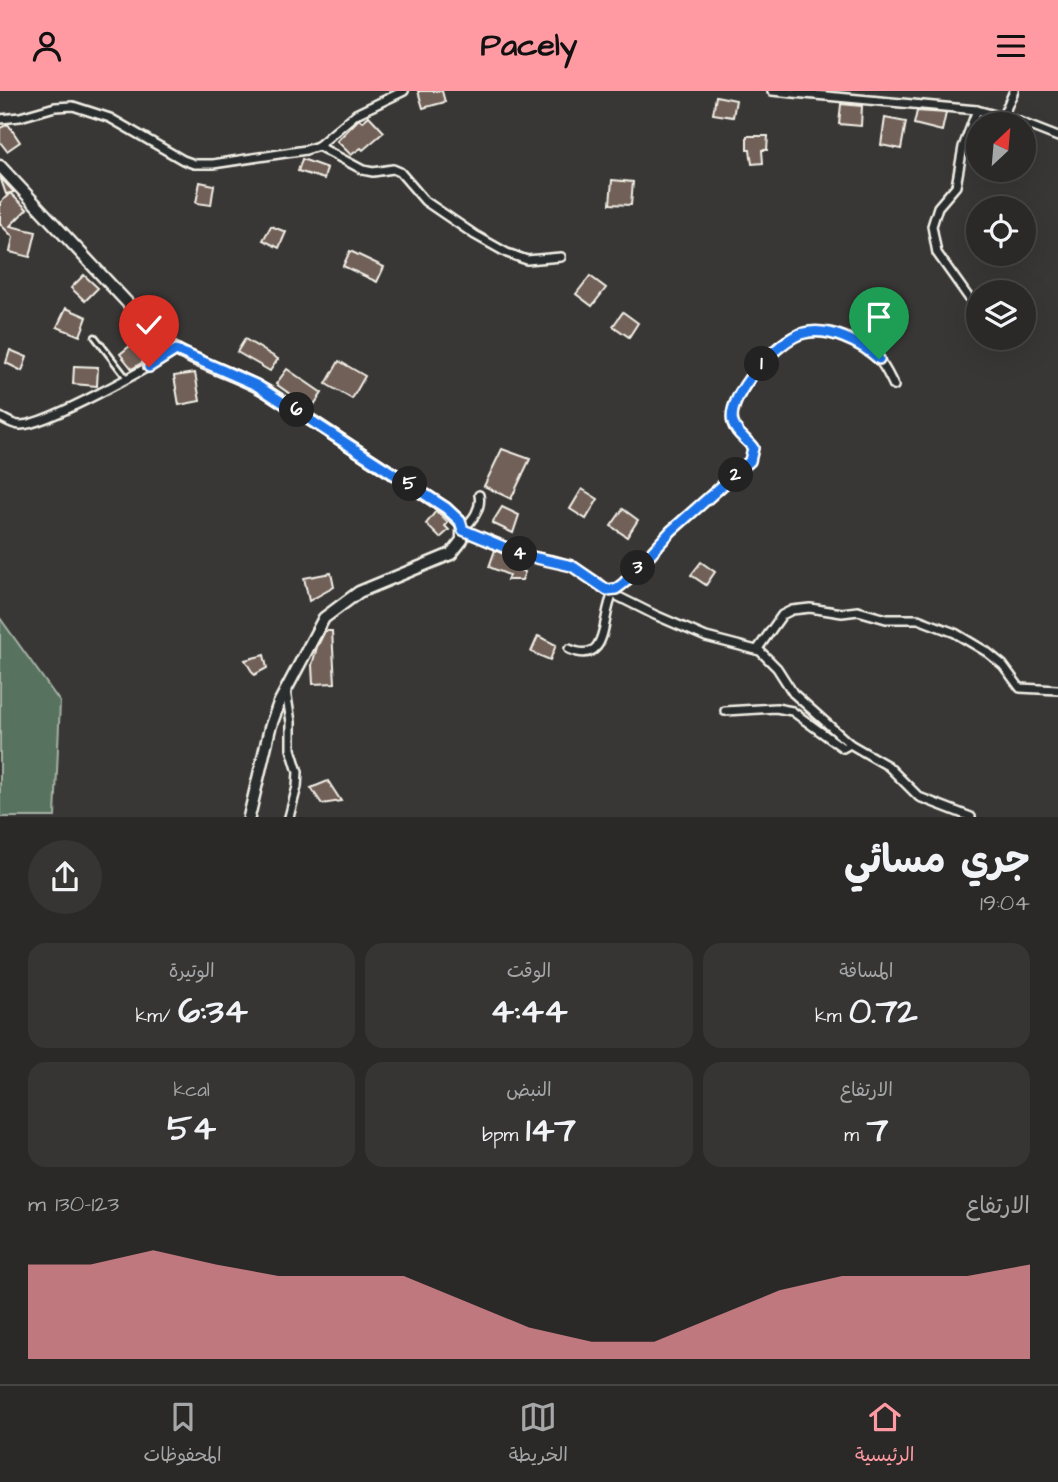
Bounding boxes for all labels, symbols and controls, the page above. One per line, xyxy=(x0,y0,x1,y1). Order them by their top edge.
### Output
text: Pacely xyxy=(481,23,577,68)
icon: person xyxy=(28,27,66,65)
icon: menu xyxy=(992,27,1030,65)
north arrow xyxy=(966,112,1036,182)
map controls xyxy=(966,112,1036,350)
button: locate xyxy=(966,196,1036,266)
button: layers xyxy=(966,280,1036,350)
pin xyxy=(849,287,909,359)
pin xyxy=(119,295,179,367)
icon: arrive xyxy=(860,298,898,336)
icon: check xyxy=(130,306,168,344)
pin: 1 xyxy=(744,347,780,381)
text: 1 xyxy=(760,350,763,377)
pin: 6 xyxy=(280,393,314,427)
text: 6 xyxy=(291,396,302,423)
pin: 2 xyxy=(718,457,754,493)
text: 2 xyxy=(730,461,741,488)
pin: 5 xyxy=(392,467,428,501)
text: 5 xyxy=(403,470,416,497)
pin: 4 xyxy=(503,537,538,571)
text: 4 xyxy=(513,540,526,567)
pin: 3 xyxy=(620,551,656,585)
text: 3 xyxy=(633,554,642,581)
text: جري مسائي xyxy=(844,835,1030,887)
button: share xyxy=(28,840,102,914)
text: 19:04 xyxy=(980,887,1030,919)
text: الوتيرة xyxy=(169,958,215,985)
text: الوقت xyxy=(507,958,551,985)
text: المسافة xyxy=(839,958,893,985)
text: 6:34 xyxy=(178,987,248,1036)
text: 4:44 xyxy=(490,987,568,1036)
text: 0.72 xyxy=(849,987,918,1036)
text: /km xyxy=(136,1003,178,1030)
text: km xyxy=(815,1003,849,1030)
text: kcal xyxy=(173,1077,210,1104)
text: النبض xyxy=(506,1077,552,1104)
text: الارتفاع xyxy=(840,1077,893,1104)
text: 54 xyxy=(167,1104,216,1153)
text: 147 xyxy=(526,1106,576,1155)
text: 7 xyxy=(867,1106,888,1155)
text: bpm xyxy=(482,1122,526,1149)
text: m xyxy=(844,1122,867,1149)
text: 123–130 m xyxy=(28,1188,119,1220)
text: الارتفاع xyxy=(966,1190,1030,1222)
tab: المحفوظات xyxy=(143,1398,222,1471)
tab: الخريطة xyxy=(509,1398,568,1471)
tab: الرئيسية xyxy=(855,1398,915,1471)

